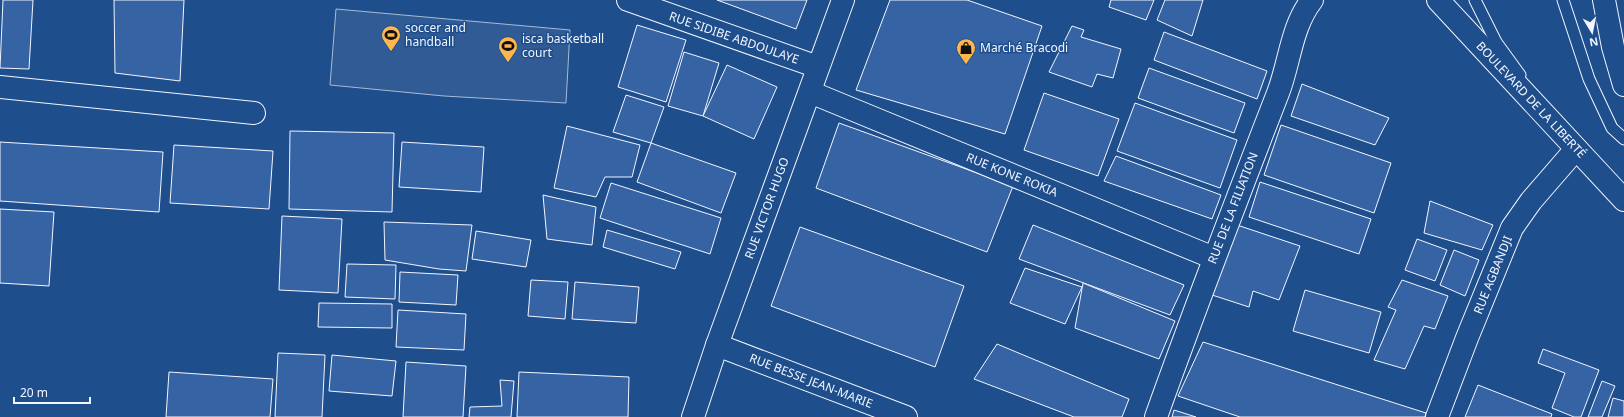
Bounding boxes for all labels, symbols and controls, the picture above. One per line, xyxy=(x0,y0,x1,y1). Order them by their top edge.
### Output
street label: RUE SIDIBE ABDOULAYE xyxy=(667,7,801,68)
north arrow xyxy=(1572,12,1612,52)
place label: soccer and handball xyxy=(405,19,466,50)
sports icon: soccer and handball xyxy=(380,24,402,52)
place label: isca basketball court xyxy=(522,30,604,61)
text: N xyxy=(1588,34,1600,51)
sports icon: isca basketball court xyxy=(497,35,519,63)
shop icon: Marché Bracodi xyxy=(955,37,977,65)
street label: BOULEVARD DE LA LIBERTÉ xyxy=(1473,38,1590,162)
place label: Marché Bracodi xyxy=(980,39,1068,56)
street label: RUE KONE ROKIA xyxy=(964,148,1061,201)
street label: RUE DE LA FILIATION xyxy=(1203,150,1262,266)
street label: RUE VICTOR HUGO xyxy=(740,155,793,261)
street label: RUE AGBANDJI xyxy=(1469,233,1516,316)
street label: RUE BESSE JEAN-MARIE xyxy=(747,349,875,412)
scale bar xyxy=(14,379,90,405)
text: 20 m xyxy=(20,384,48,401)

